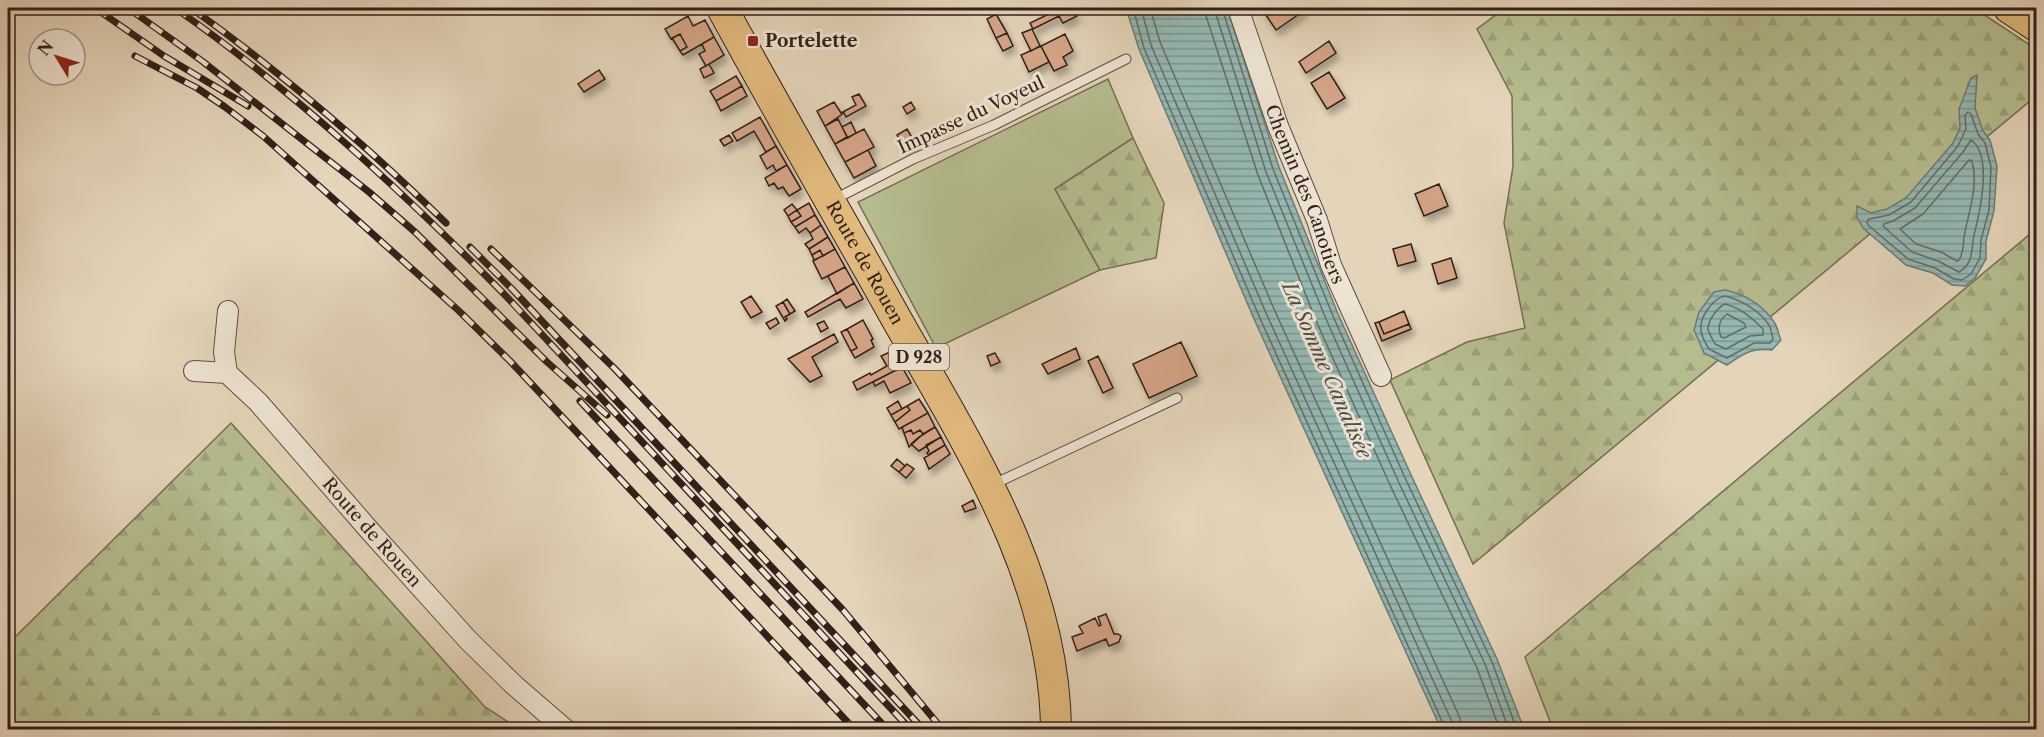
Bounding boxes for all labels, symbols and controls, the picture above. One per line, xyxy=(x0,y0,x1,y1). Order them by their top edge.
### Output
north arrow xyxy=(27,27,87,87)
place label: Portelette xyxy=(765,30,858,52)
marker: Portelette xyxy=(746,34,760,48)
text: N xyxy=(33,36,57,59)
street label: Impasse du Voyeul xyxy=(894,71,1048,159)
street label: Chemin des Canotiers xyxy=(1261,102,1349,287)
street label: Route de Rouen xyxy=(821,197,908,329)
water label: La Somme Canalisée xyxy=(1276,276,1377,463)
road number: D 928 xyxy=(889,344,949,370)
street label: Route de Rouen xyxy=(318,473,426,592)

